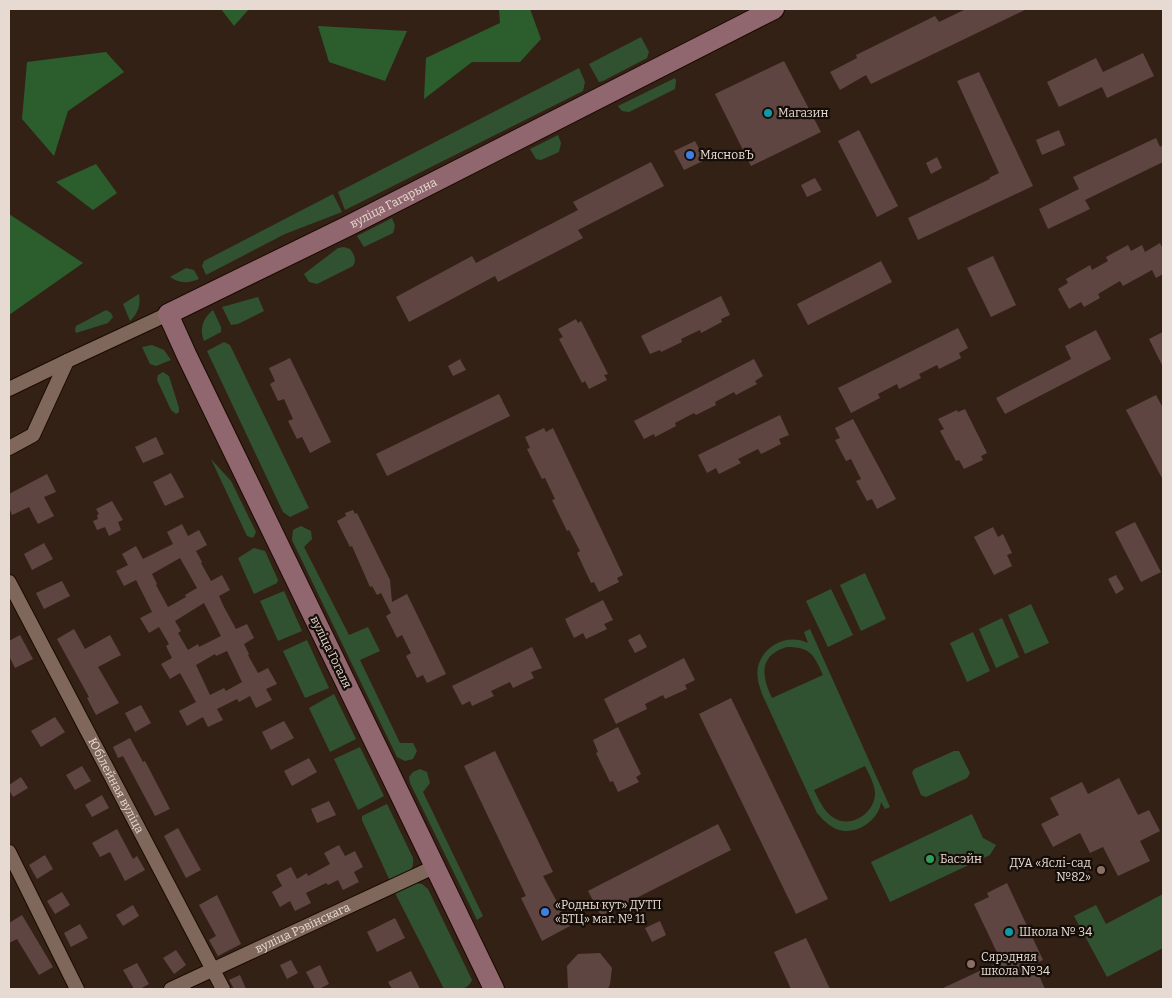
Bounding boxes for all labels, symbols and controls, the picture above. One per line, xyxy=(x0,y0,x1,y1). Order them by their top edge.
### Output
place label: Магазин xyxy=(778,106,829,120)
marker: Магазин xyxy=(762,107,774,119)
place label: МясновЪ xyxy=(700,148,754,162)
marker: МясновЪ xyxy=(684,149,696,161)
street label: вуліца Гагарына xyxy=(348,175,440,231)
street label: вуліца Гогаля xyxy=(307,614,355,691)
street label: Юбілейная вуліца xyxy=(85,736,147,836)
place label: Басэйн xyxy=(940,852,982,866)
marker: Басэйн xyxy=(924,853,936,865)
place label: ДУА «Яслі-сад №82» xyxy=(1010,856,1091,884)
marker: ДУА «Яслі-сад №82» xyxy=(1095,864,1107,876)
place label: «Родны кут» ДУТП «БТЦ» маг. № 11 xyxy=(555,898,662,926)
street label: вуліца Рэвінскага xyxy=(253,900,353,956)
marker: «Родны кут» ДУТП «БТЦ» маг. № 11 xyxy=(539,906,551,918)
place label: Школа № 34 xyxy=(1019,925,1092,939)
marker: Школа № 34 xyxy=(1003,926,1015,938)
place label: Сярэдняя школа №34 xyxy=(981,950,1050,978)
marker: Сярэдняя школа №34 xyxy=(965,958,977,970)

